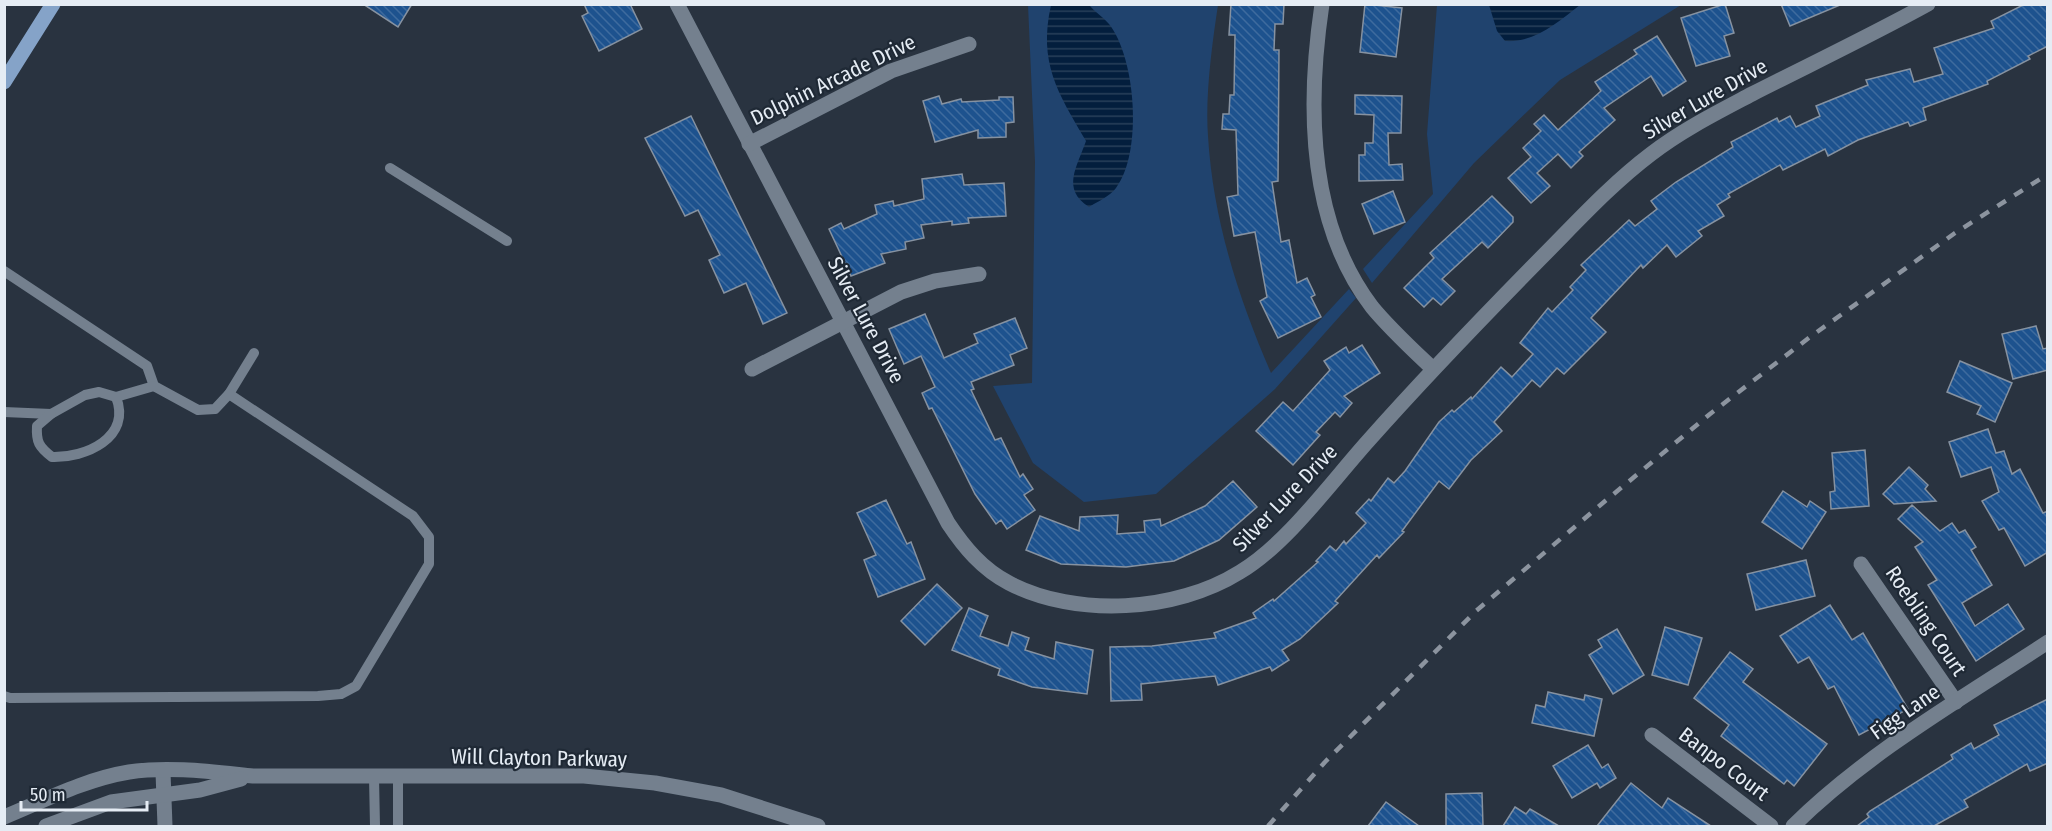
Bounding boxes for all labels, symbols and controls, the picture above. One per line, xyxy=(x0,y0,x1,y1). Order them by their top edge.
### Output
street label: Dolphin Arcade Drive xyxy=(746,29,920,131)
street label: Silver Lure Drive xyxy=(1638,53,1772,145)
street label: Silver Lure Drive xyxy=(822,252,910,388)
street label: Silver Lure Drive xyxy=(1227,439,1343,557)
street label: Roebling Court xyxy=(1880,561,1972,681)
street label: Figg Lane xyxy=(1865,679,1945,745)
street label: Banpo Court xyxy=(1674,722,1774,806)
street label: Will Clayton Parkway xyxy=(451,743,628,773)
scale bar xyxy=(21,774,147,812)
text: 50 m xyxy=(30,784,66,806)

